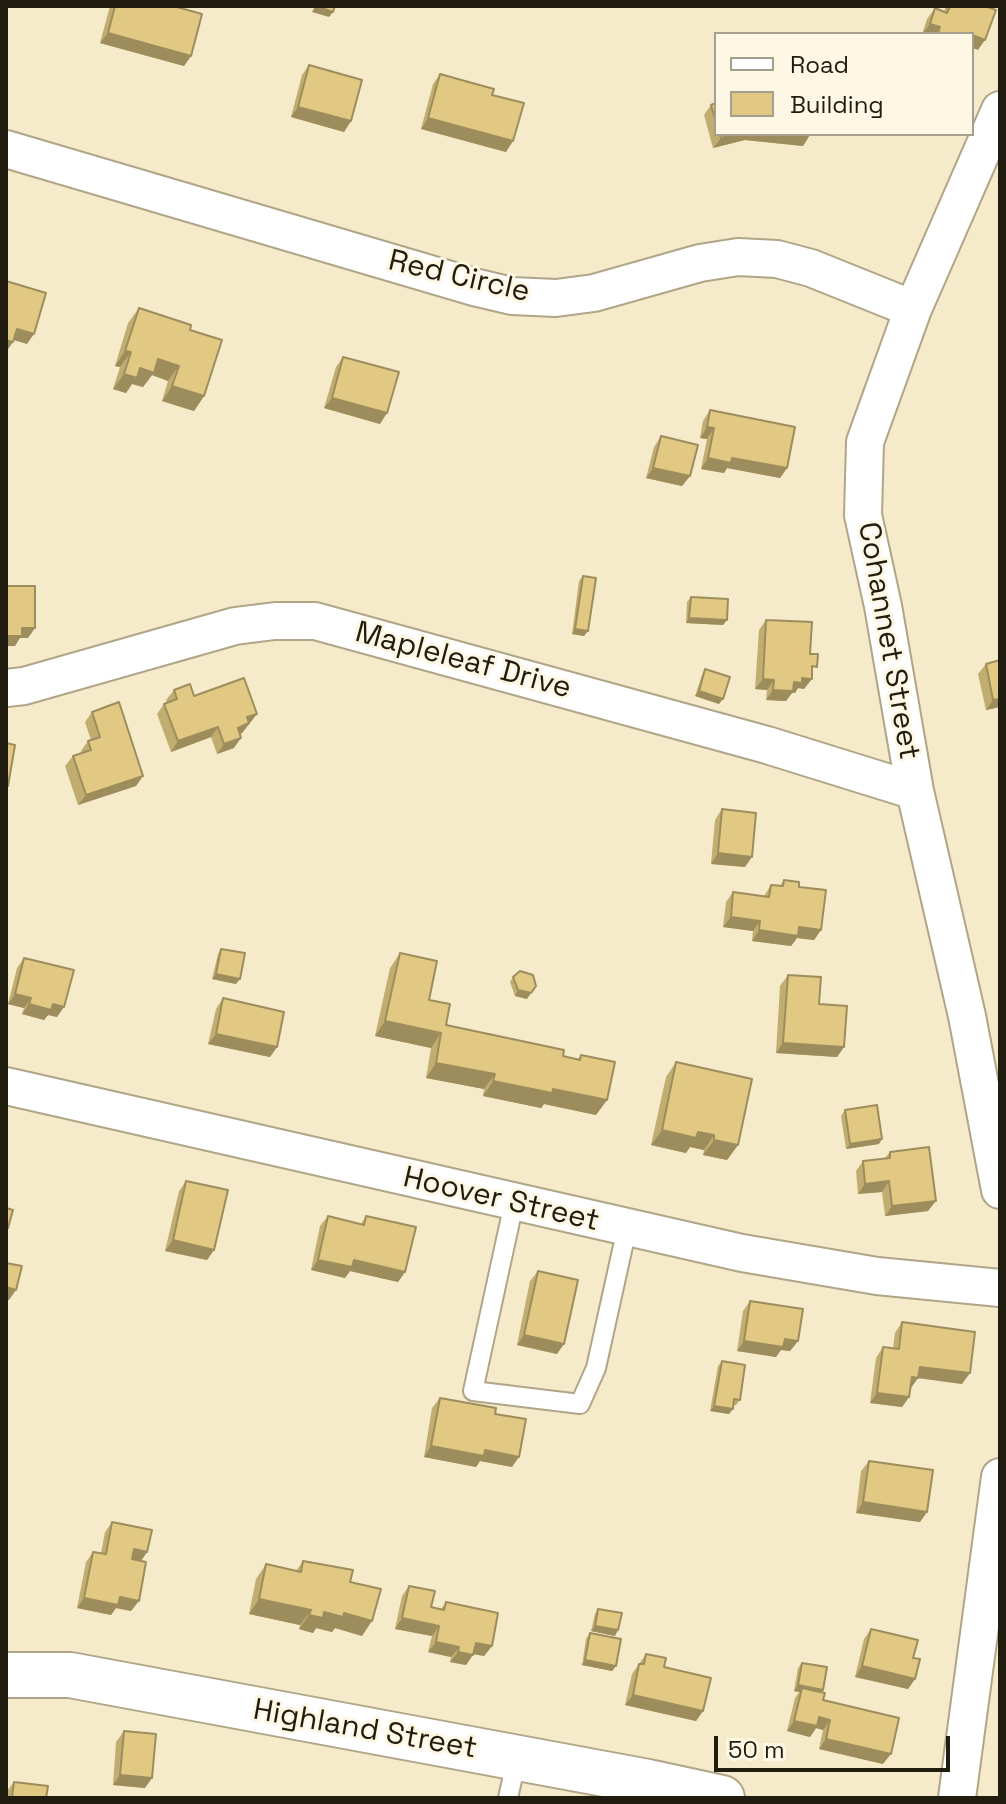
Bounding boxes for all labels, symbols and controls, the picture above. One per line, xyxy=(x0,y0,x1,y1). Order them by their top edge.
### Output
legend xyxy=(714,32,974,136)
text: Road xyxy=(790,49,849,80)
text: Building xyxy=(790,89,884,120)
street label: Red Circle xyxy=(385,243,533,311)
street label: Cohannet Street xyxy=(849,519,927,763)
street label: Mapleleaf Drive xyxy=(351,615,575,707)
street label: Hoover Street xyxy=(399,1160,603,1240)
street label: Highland Street xyxy=(250,1693,480,1767)
scale bar xyxy=(718,1720,954,1770)
text: 50 m xyxy=(728,1734,785,1765)

